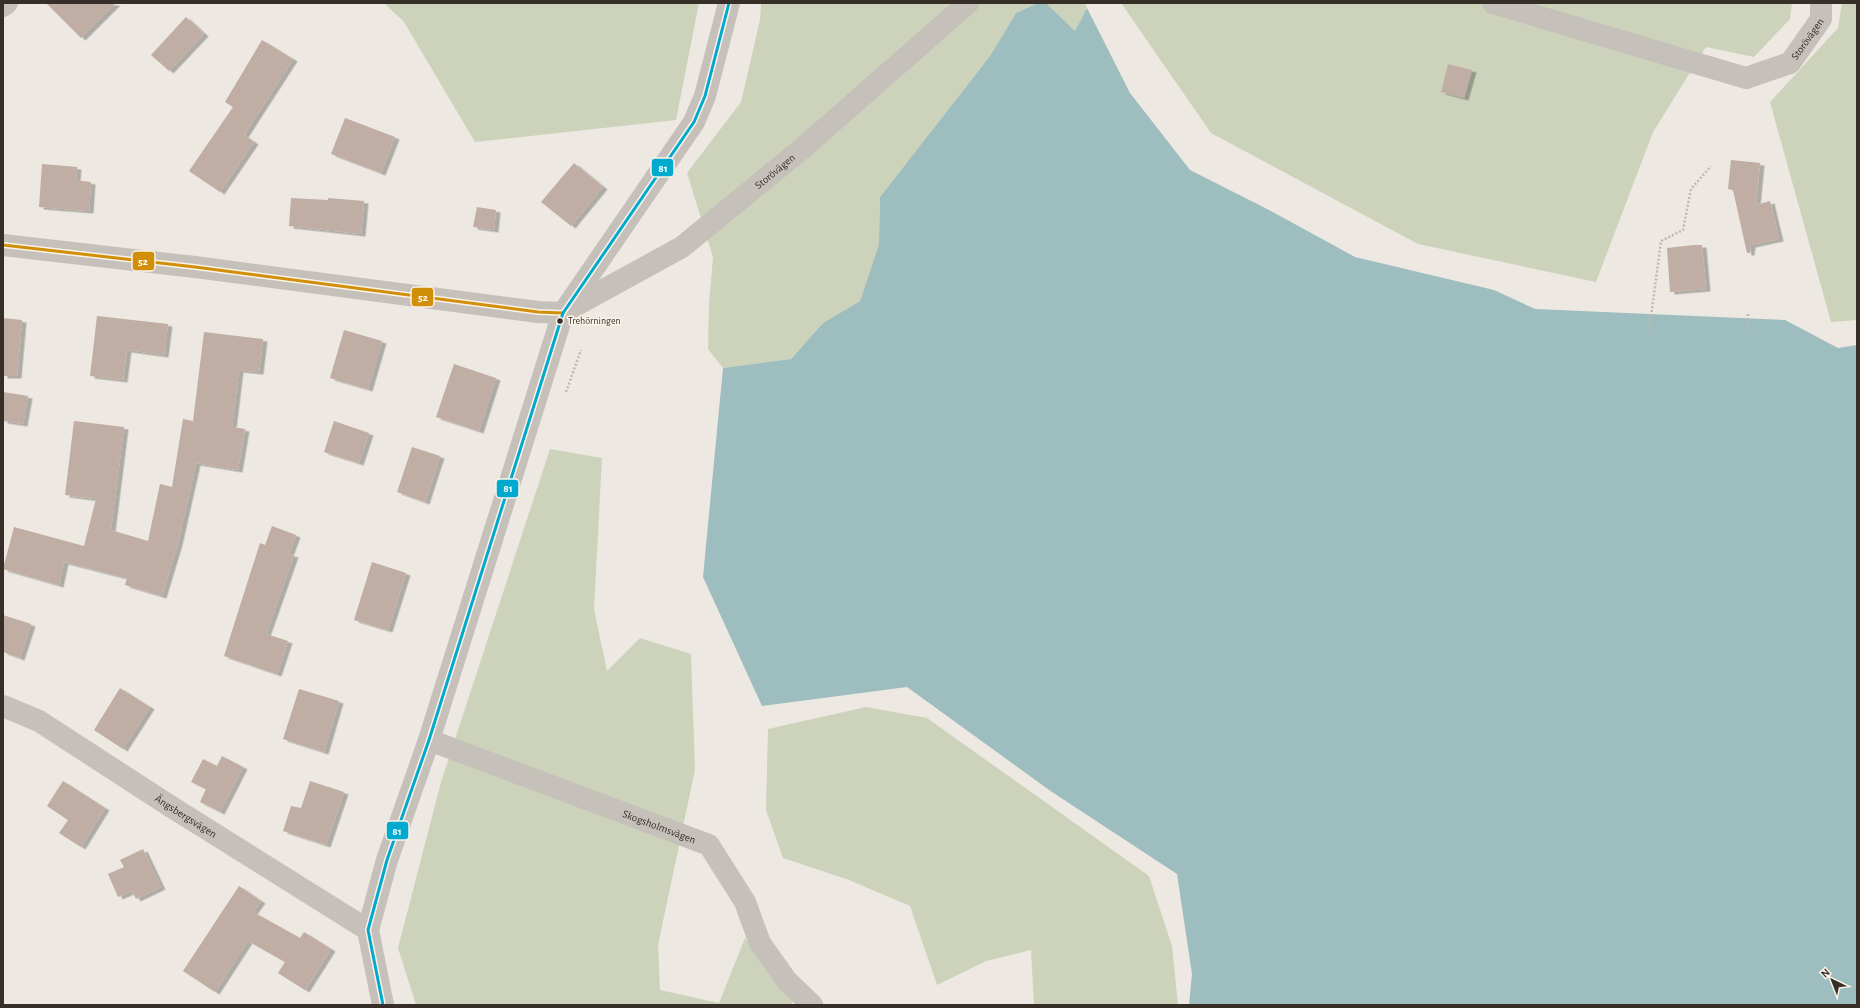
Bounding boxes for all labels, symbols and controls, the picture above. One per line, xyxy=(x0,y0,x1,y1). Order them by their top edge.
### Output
street label: Storövägen xyxy=(1789,16,1825,62)
street label: Storövägen xyxy=(753,151,797,191)
line badge: 81 xyxy=(651,158,674,177)
text: 81 xyxy=(658,163,668,174)
line badge: 52 xyxy=(132,251,155,271)
text: 52 xyxy=(138,256,148,267)
line badge: 52 xyxy=(411,287,434,307)
text: 52 xyxy=(418,292,428,303)
marker: Trehörningen xyxy=(555,316,565,326)
place label: Trehörningen xyxy=(568,316,621,326)
line badge: 81 xyxy=(496,479,519,498)
text: 81 xyxy=(503,483,513,494)
street label: Ängsbergsvägen xyxy=(153,792,219,839)
street label: Skogsholmsvägen xyxy=(621,808,697,845)
line badge: 81 xyxy=(386,821,409,840)
text: 81 xyxy=(392,826,402,837)
north arrow xyxy=(1812,960,1852,1000)
text: N xyxy=(1819,966,1832,980)

